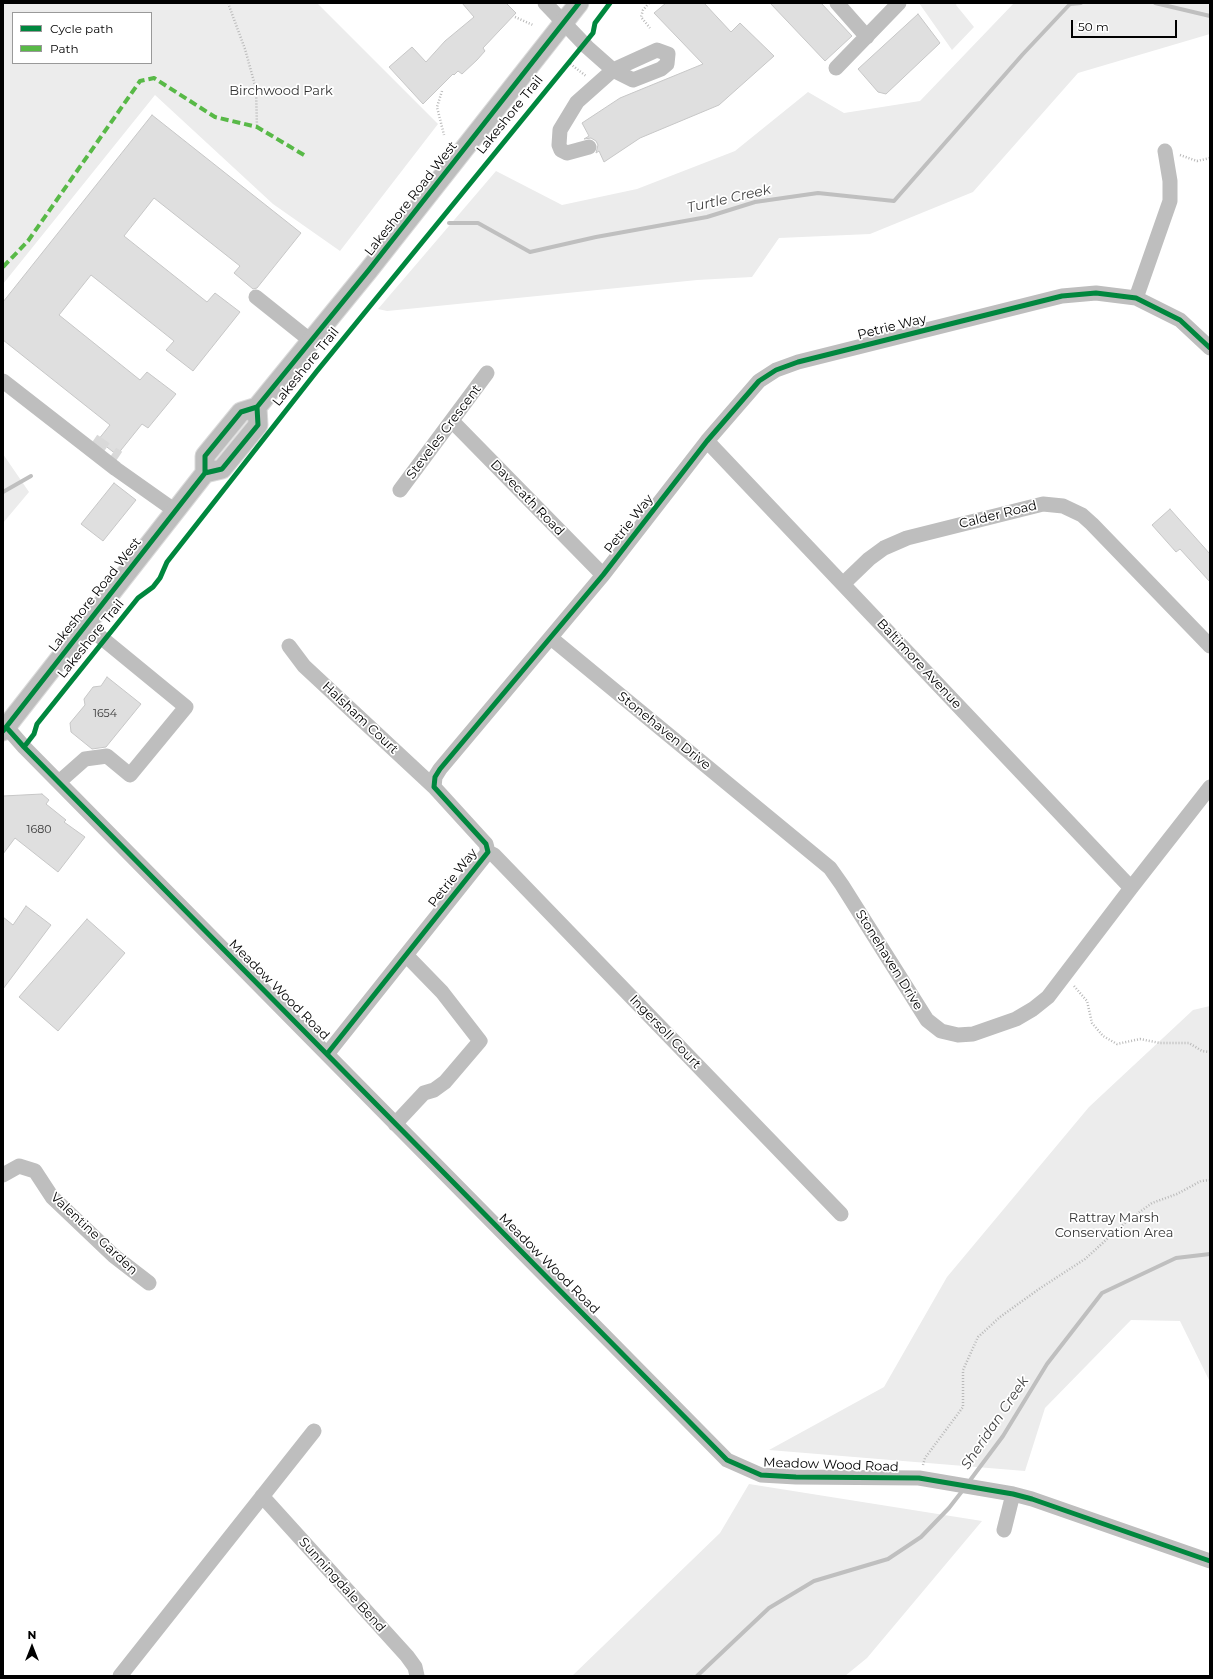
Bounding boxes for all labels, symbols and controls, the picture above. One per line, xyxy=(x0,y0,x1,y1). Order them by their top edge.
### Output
legend xyxy=(12,12,152,64)
scale bar xyxy=(1073,12,1179,38)
text: 50 m xyxy=(1078,19,1109,34)
text: Cycle path xyxy=(50,21,113,36)
text: Path xyxy=(50,41,79,56)
street label: Lakeshore Trail xyxy=(473,72,547,158)
park label: Birchwood Park xyxy=(229,83,333,99)
street label: Lakeshore Road West xyxy=(361,139,461,259)
water label: Turtle Creek xyxy=(686,181,772,217)
street label: Petrie Way xyxy=(856,311,928,343)
street label: Lakeshore Trail xyxy=(269,324,343,410)
street label: Steveles Crescent xyxy=(403,382,485,482)
street label: Davecath Road xyxy=(487,457,567,539)
street label: Petrie Way xyxy=(601,491,657,557)
street label: Calder Road xyxy=(958,498,1038,532)
street label: Lakeshore Road West xyxy=(45,535,145,655)
street label: Lakeshore Trail xyxy=(54,596,128,682)
street label: Baltimore Avenue xyxy=(873,616,965,712)
street label: Halsham Court xyxy=(319,679,401,757)
street label: Stonehaven Drive xyxy=(614,689,714,773)
house number: 1654 xyxy=(93,707,117,721)
house number: 1680 xyxy=(27,823,51,837)
street label: Petrie Way xyxy=(425,845,481,911)
street label: Stonehaven Drive xyxy=(852,907,926,1013)
street label: Meadow Wood Road xyxy=(226,937,332,1043)
street label: Ingersoll Court xyxy=(626,992,704,1072)
street label: Valentine Garden xyxy=(47,1190,141,1278)
park label: Rattray Marsh Conservation Area xyxy=(1055,1210,1173,1241)
street label: Meadow Wood Road xyxy=(496,1211,602,1317)
water label: Sheridan Creek xyxy=(958,1373,1032,1473)
street label: Meadow Wood Road xyxy=(763,1455,899,1475)
street label: Sunningdale Bend xyxy=(295,1534,389,1636)
north arrow xyxy=(12,1627,52,1667)
text: N xyxy=(28,1628,36,1642)

